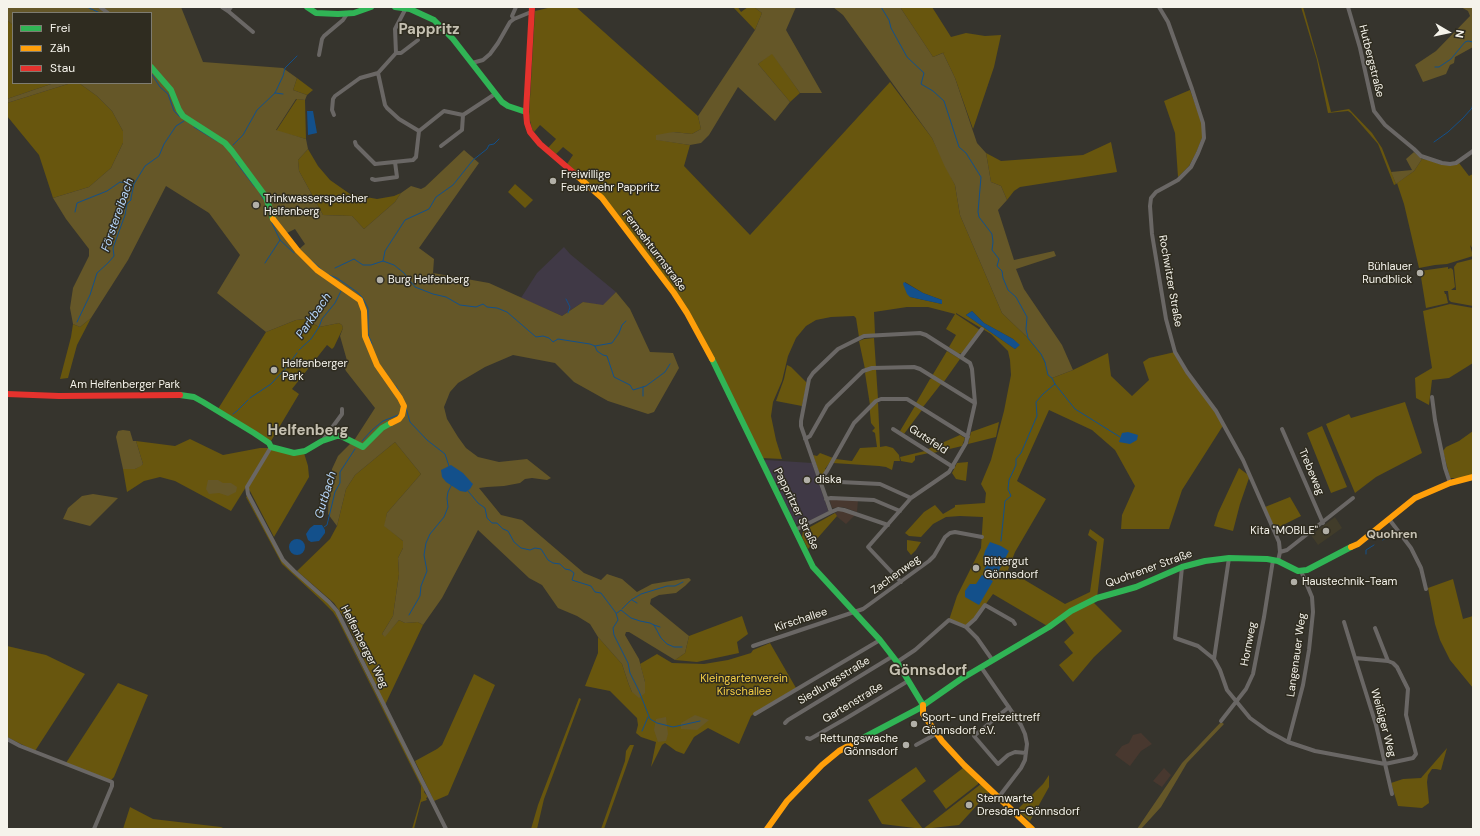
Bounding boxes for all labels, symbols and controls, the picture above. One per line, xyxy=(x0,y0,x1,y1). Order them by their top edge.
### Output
legend xyxy=(12,12,152,84)
north arrow xyxy=(1428,12,1468,52)
text: Frei xyxy=(50,20,70,36)
district label: Pappritz xyxy=(398,21,460,39)
street label: Hutbergstraße xyxy=(1356,23,1386,99)
text: N xyxy=(1452,29,1467,39)
text: Zäh xyxy=(50,40,70,56)
text: Stau xyxy=(50,60,75,76)
place label: Freiwillige Feuerwehr Pappritz xyxy=(561,168,659,194)
water label: Förstereibach xyxy=(99,176,137,254)
marker: Freiwillige Feuerwehr Pappritz xyxy=(548,176,558,186)
place label: Trinkwasserspeicher Helfenberg xyxy=(264,192,368,218)
marker: Trinkwasserspeicher Helfenberg xyxy=(251,200,261,210)
street label: Fernsehturmstraße xyxy=(619,208,689,294)
street label: Rochwitzer Straße xyxy=(1155,234,1185,328)
place label: Bühlauer Rundblick xyxy=(1362,260,1412,286)
marker: Bühlauer Rundblick xyxy=(1415,268,1425,278)
place label: Burg Helfenberg xyxy=(388,273,469,287)
marker: Burg Helfenberg xyxy=(375,275,385,285)
water label: Parkbach xyxy=(293,291,335,341)
place label: Helfenberger Park xyxy=(282,357,348,383)
marker: Helfenberger Park xyxy=(269,365,279,375)
street label: Am Helfenberger Park xyxy=(70,378,180,392)
district label: Helfenberg xyxy=(267,422,349,440)
street label: Gutsfeld xyxy=(906,423,950,457)
street label: Trebeweg xyxy=(1295,447,1327,497)
street label: Pappritzer Straße xyxy=(770,466,822,552)
water label: Gutbach xyxy=(312,470,340,520)
place label: diska xyxy=(815,473,842,487)
marker: diska xyxy=(802,475,812,485)
place label: Kita "MOBILE" xyxy=(1250,524,1318,538)
marker: Kita "MOBILE" xyxy=(1321,526,1331,536)
district label: Quohren xyxy=(1367,528,1417,542)
street label: Quohrener Straße xyxy=(1104,547,1194,591)
street label: Zachenweg xyxy=(869,553,923,597)
place label: Rittergut Gönnsdorf xyxy=(984,555,1038,581)
marker: Rittergut Gönnsdorf xyxy=(971,563,981,573)
place label: Haustechnik-Team xyxy=(1302,575,1397,589)
marker: Haustechnik-Team xyxy=(1289,577,1299,587)
street label: Helfenberger Weg xyxy=(337,603,391,691)
street label: Kirschallee xyxy=(773,605,829,635)
street label: Langenauer Weg xyxy=(1285,612,1309,698)
street label: Hornweg xyxy=(1238,621,1260,667)
street label: Siedlungsstraße xyxy=(795,654,873,708)
district label: Gönnsdorf xyxy=(889,662,967,680)
park label: Kleingartenverein Kirschallee xyxy=(700,672,788,698)
street label: Gartenstraße xyxy=(820,680,886,726)
street label: Weißiger Weg xyxy=(1368,687,1398,759)
place label: Sport- und Freizeittreff Gönnsdorf e.V. xyxy=(922,711,1040,737)
marker: Sport- und Freizeittreff Gönnsdorf e.V. xyxy=(909,719,919,729)
place label: Rettungswache Gönnsdorf xyxy=(820,732,898,758)
marker: Rettungswache Gönnsdorf xyxy=(901,740,911,750)
place label: Sternwarte Dresden-Gönnsdorf xyxy=(977,792,1080,818)
marker: Sternwarte Dresden-Gönnsdorf xyxy=(964,800,974,810)

